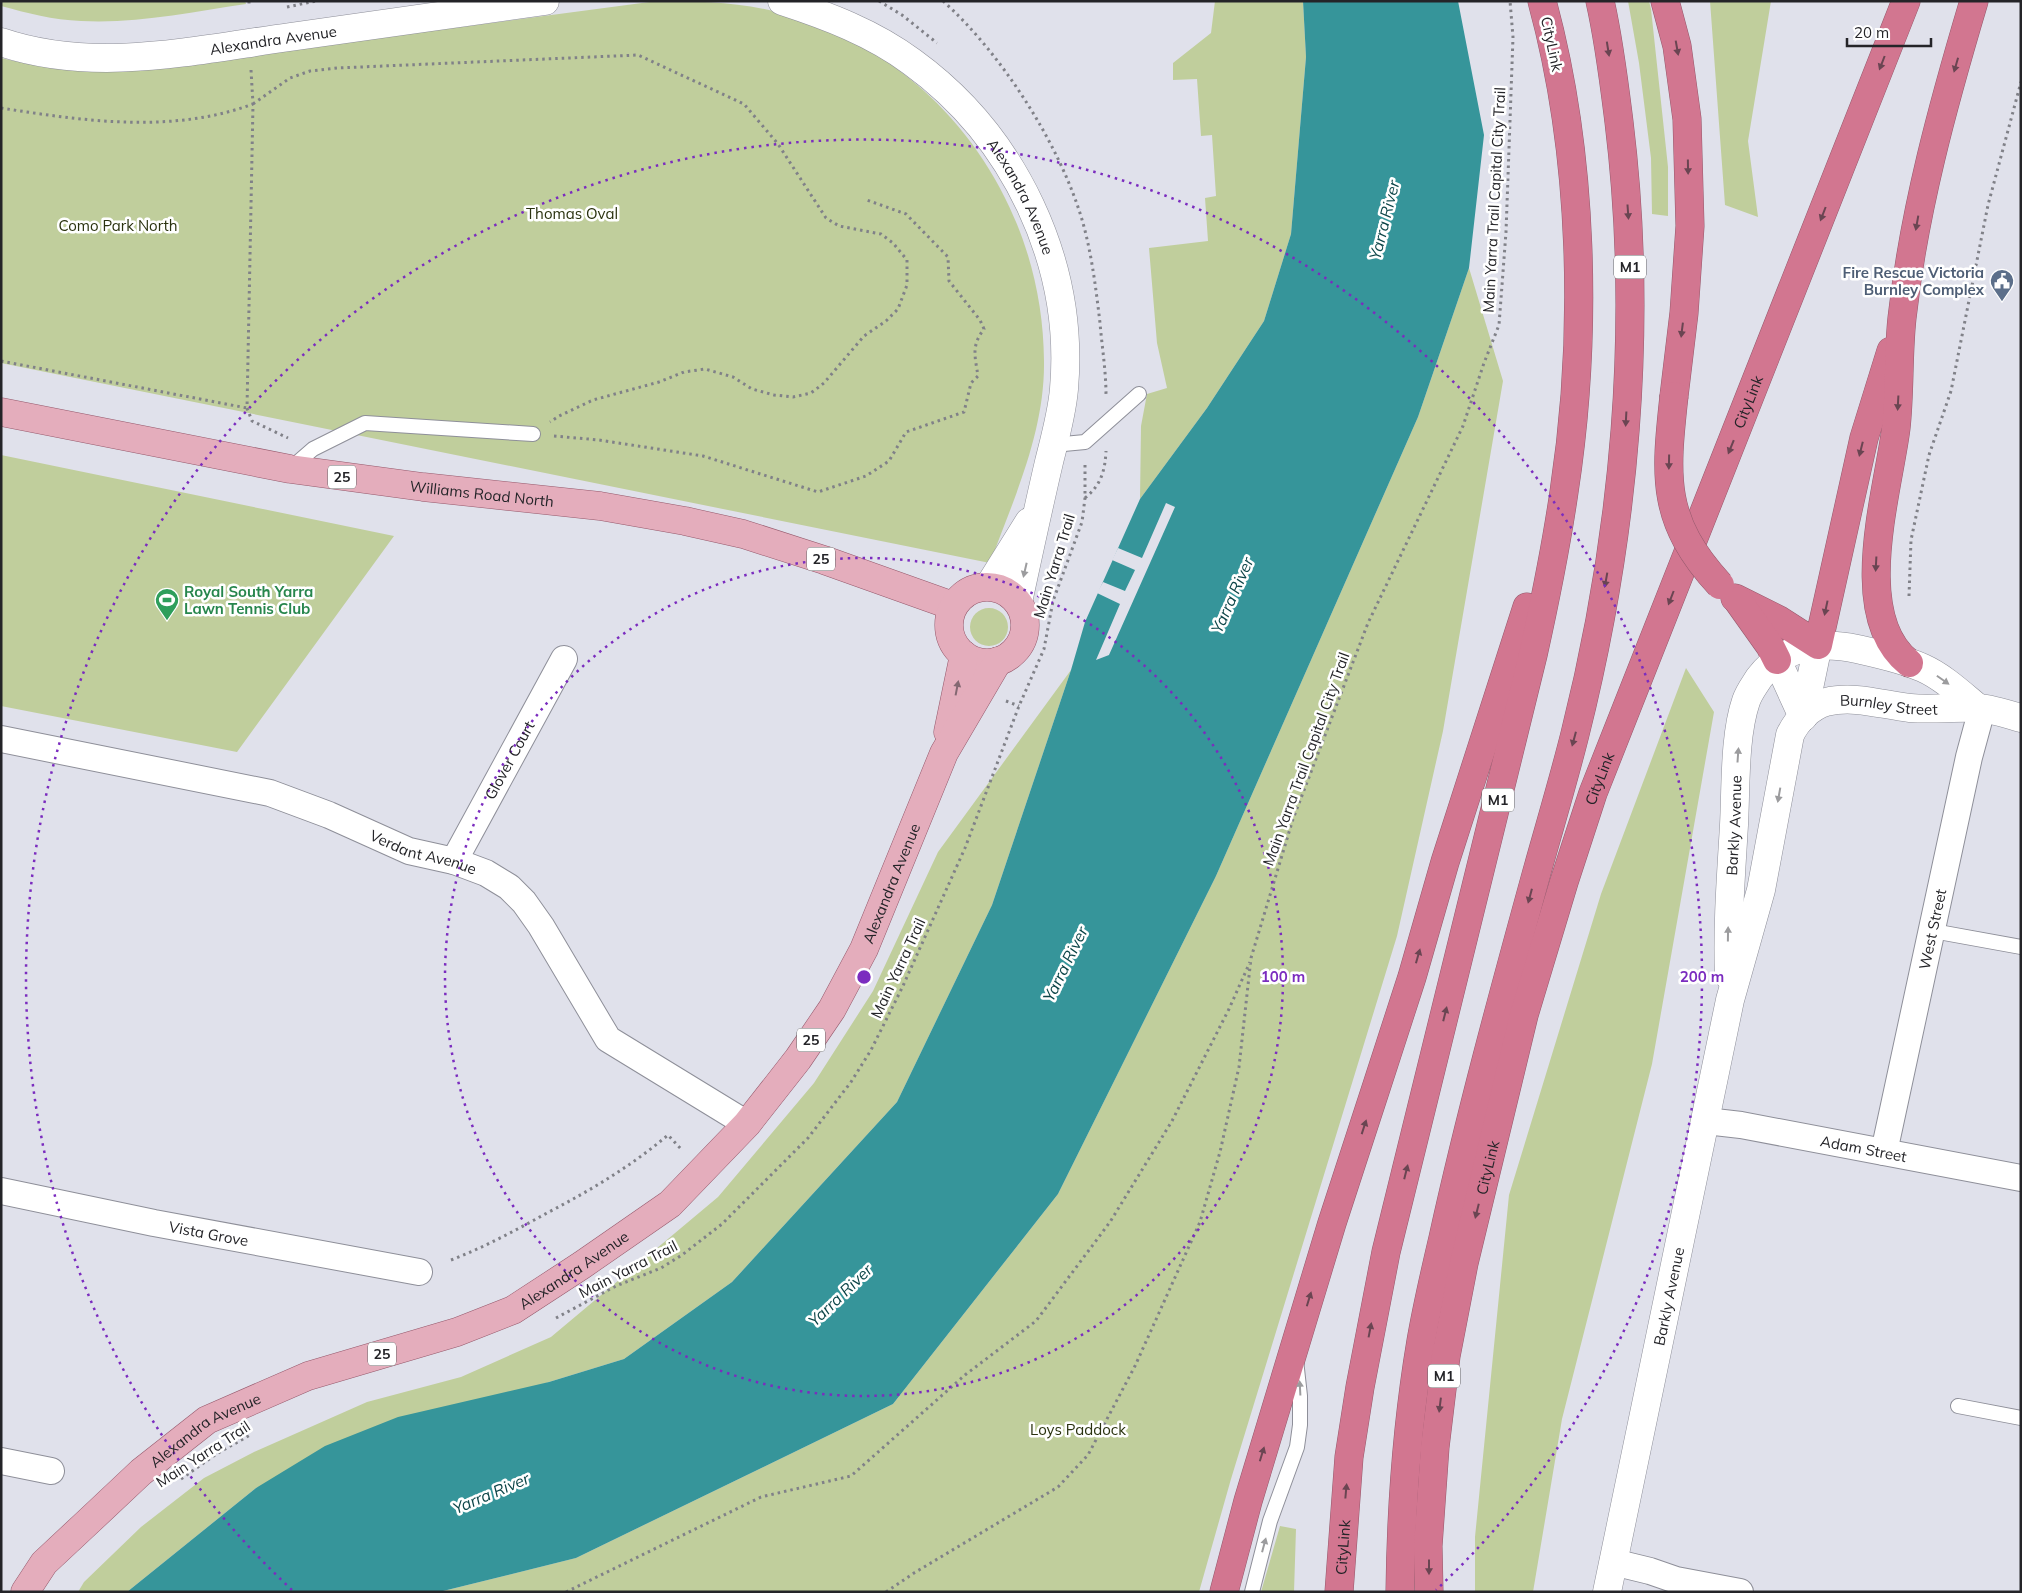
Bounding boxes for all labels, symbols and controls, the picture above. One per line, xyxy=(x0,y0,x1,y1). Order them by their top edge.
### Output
street label: CityLink xyxy=(1537,15,1567,73)
scale bar xyxy=(1847,15,1931,47)
street label: Alexandra Avenue xyxy=(208,21,338,58)
text: 20 m xyxy=(1854,23,1889,42)
one-way arrow xyxy=(1674,41,1682,57)
one-way arrow xyxy=(1605,42,1613,58)
one-way arrow xyxy=(1878,56,1886,70)
one-way arrow xyxy=(1951,57,1959,72)
street label: Main Yarra Trail Capital City Trail xyxy=(1479,87,1509,313)
street label: Alexandra Avenue xyxy=(983,135,1058,257)
one-way arrow xyxy=(1684,160,1692,176)
water label: Yarra River xyxy=(1364,177,1404,262)
park label: Thomas Oval xyxy=(526,204,618,223)
one-way arrow xyxy=(1624,204,1632,220)
one-way arrow xyxy=(1819,207,1826,222)
one-way arrow xyxy=(1913,215,1921,231)
park label: Como Park North xyxy=(58,216,178,235)
road number: M1 xyxy=(1614,256,1646,278)
place label: Fire Rescue Victoria Burnley Complex xyxy=(1843,263,1985,299)
public building icon: Fire Rescue Victoria Burnley Complex xyxy=(1989,268,2015,302)
one-way arrow xyxy=(1678,322,1686,338)
street label: CityLink xyxy=(1729,372,1767,431)
one-way arrow xyxy=(1893,395,1901,411)
one-way arrow xyxy=(1621,411,1629,427)
one-way arrow xyxy=(1726,439,1734,454)
one-way arrow xyxy=(1857,442,1865,457)
one-way arrow xyxy=(1665,454,1673,470)
road number: 25 xyxy=(328,466,356,488)
street label: Williams Road North xyxy=(409,476,555,511)
street label: Main Yarra Trail xyxy=(1029,511,1079,621)
road number: 25 xyxy=(807,548,835,570)
water label: Yarra River xyxy=(1206,553,1258,636)
one-way arrow xyxy=(1871,556,1879,572)
one-way arrow xyxy=(1021,562,1029,577)
one-way arrow xyxy=(1602,572,1610,588)
place label: Royal South Yarra Lawn Tennis Club xyxy=(184,582,313,618)
sports icon: Royal South Yarra Lawn Tennis Club xyxy=(154,587,180,621)
one-way arrow xyxy=(1666,590,1674,605)
one-way arrow xyxy=(1822,600,1830,615)
street label: Main Yarra Trail Capital City Trail xyxy=(1258,650,1354,868)
one-way arrow xyxy=(1936,675,1950,685)
one-way arrow xyxy=(953,680,961,696)
street label: Burnley Street xyxy=(1840,690,1938,718)
street label: Glover Court xyxy=(480,717,538,803)
one-way arrow xyxy=(1569,732,1577,747)
one-way arrow xyxy=(1735,746,1743,762)
street label: CityLink xyxy=(1580,749,1618,807)
street label: Barkly Avenue xyxy=(1721,775,1745,876)
road number: M1 xyxy=(1482,788,1514,812)
one-way arrow xyxy=(1774,788,1782,804)
street label: Alexandra Avenue xyxy=(858,820,924,946)
street label: Verdant Avenue xyxy=(367,825,479,878)
street label: West Street xyxy=(1914,887,1950,971)
one-way arrow xyxy=(1526,888,1534,903)
street label: Main Yarra Trail xyxy=(867,915,929,1021)
water label: Yarra River xyxy=(1038,922,1092,1005)
one-way arrow xyxy=(1724,926,1732,942)
one-way arrow xyxy=(1414,948,1422,963)
text: 100 m xyxy=(1261,967,1305,986)
text: 200 m xyxy=(1680,967,1724,986)
centre of rings xyxy=(855,968,873,986)
one-way arrow xyxy=(1441,1006,1449,1021)
road number: 25 xyxy=(797,1028,825,1052)
one-way arrow xyxy=(1360,1120,1368,1135)
street label: Adam Street xyxy=(1819,1131,1908,1166)
street label: CityLink xyxy=(1471,1138,1503,1197)
one-way arrow xyxy=(1402,1164,1410,1179)
one-way arrow xyxy=(1473,1203,1481,1218)
street label: Vista Grove xyxy=(167,1216,250,1250)
street label: Alexandra Avenue xyxy=(515,1226,632,1313)
street label: Main Yarra Trail xyxy=(575,1236,681,1302)
street label: Barkly Avenue xyxy=(1649,1245,1688,1347)
water label: Yarra River xyxy=(804,1259,877,1330)
one-way arrow xyxy=(1306,1291,1314,1306)
one-way arrow xyxy=(1367,1322,1375,1338)
road number: 25 xyxy=(368,1342,396,1366)
road number: M1 xyxy=(1428,1364,1460,1388)
one-way arrow xyxy=(1295,1379,1303,1395)
street label: Alexandra Avenue xyxy=(146,1388,263,1471)
one-way arrow xyxy=(1436,1397,1444,1413)
street label: Main Yarra Trail xyxy=(152,1417,254,1491)
park label: Loys Paddock xyxy=(1030,1420,1126,1439)
one-way arrow xyxy=(1259,1447,1267,1462)
water label: Yarra River xyxy=(450,1467,533,1518)
one-way arrow xyxy=(1342,1482,1350,1498)
street label: CityLink xyxy=(1331,1518,1354,1575)
one-way arrow xyxy=(1260,1537,1268,1552)
one-way arrow xyxy=(1425,1559,1433,1575)

